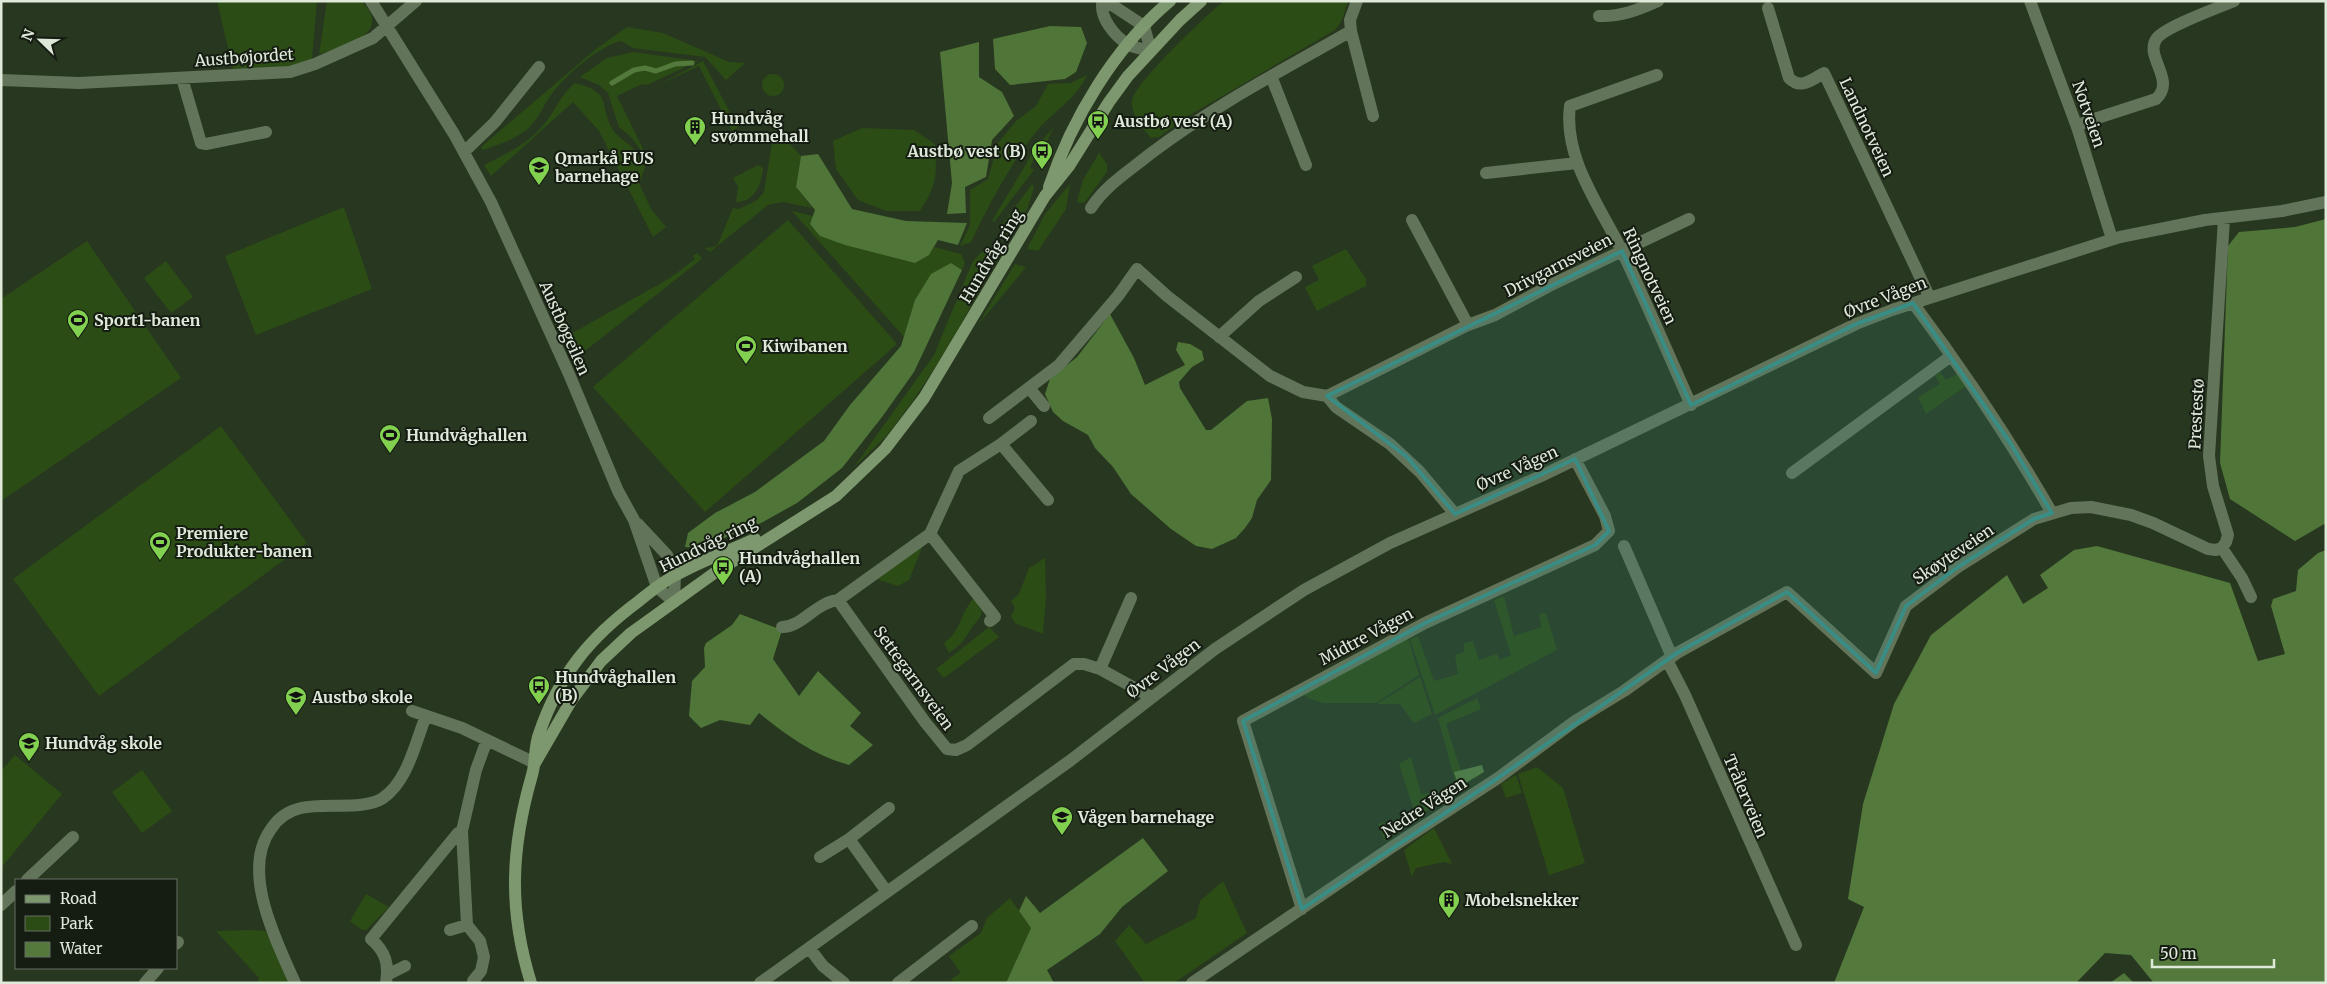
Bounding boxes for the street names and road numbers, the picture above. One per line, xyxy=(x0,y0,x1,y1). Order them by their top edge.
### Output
street label: Austbøjordet xyxy=(193,44,295,71)
street label: Landnotveien xyxy=(1835,74,1899,180)
street label: Notveien xyxy=(2068,78,2110,150)
street label: Hundvåg ring xyxy=(955,205,1027,307)
street label: Ringnotveien xyxy=(1619,224,1681,328)
street label: Drivgarnsveien xyxy=(1501,229,1616,301)
street label: Øvre Vågen xyxy=(1841,272,1930,322)
street label: Austbøgeilen xyxy=(535,277,595,379)
street label: Prestestø xyxy=(2184,378,2208,450)
street label: Øvre Vågen xyxy=(1473,441,1561,495)
street label: Hundvåg ring xyxy=(656,512,760,576)
street label: Skøyteveien xyxy=(1909,519,1998,588)
street label: Midtre Vågen xyxy=(1316,603,1417,669)
street label: Settegarnsveien xyxy=(869,622,959,734)
street label: Øvre Vågen xyxy=(1122,634,1204,702)
street label: Trålerveien xyxy=(1719,751,1773,841)
street label: Nedre Vågen xyxy=(1378,772,1470,842)

